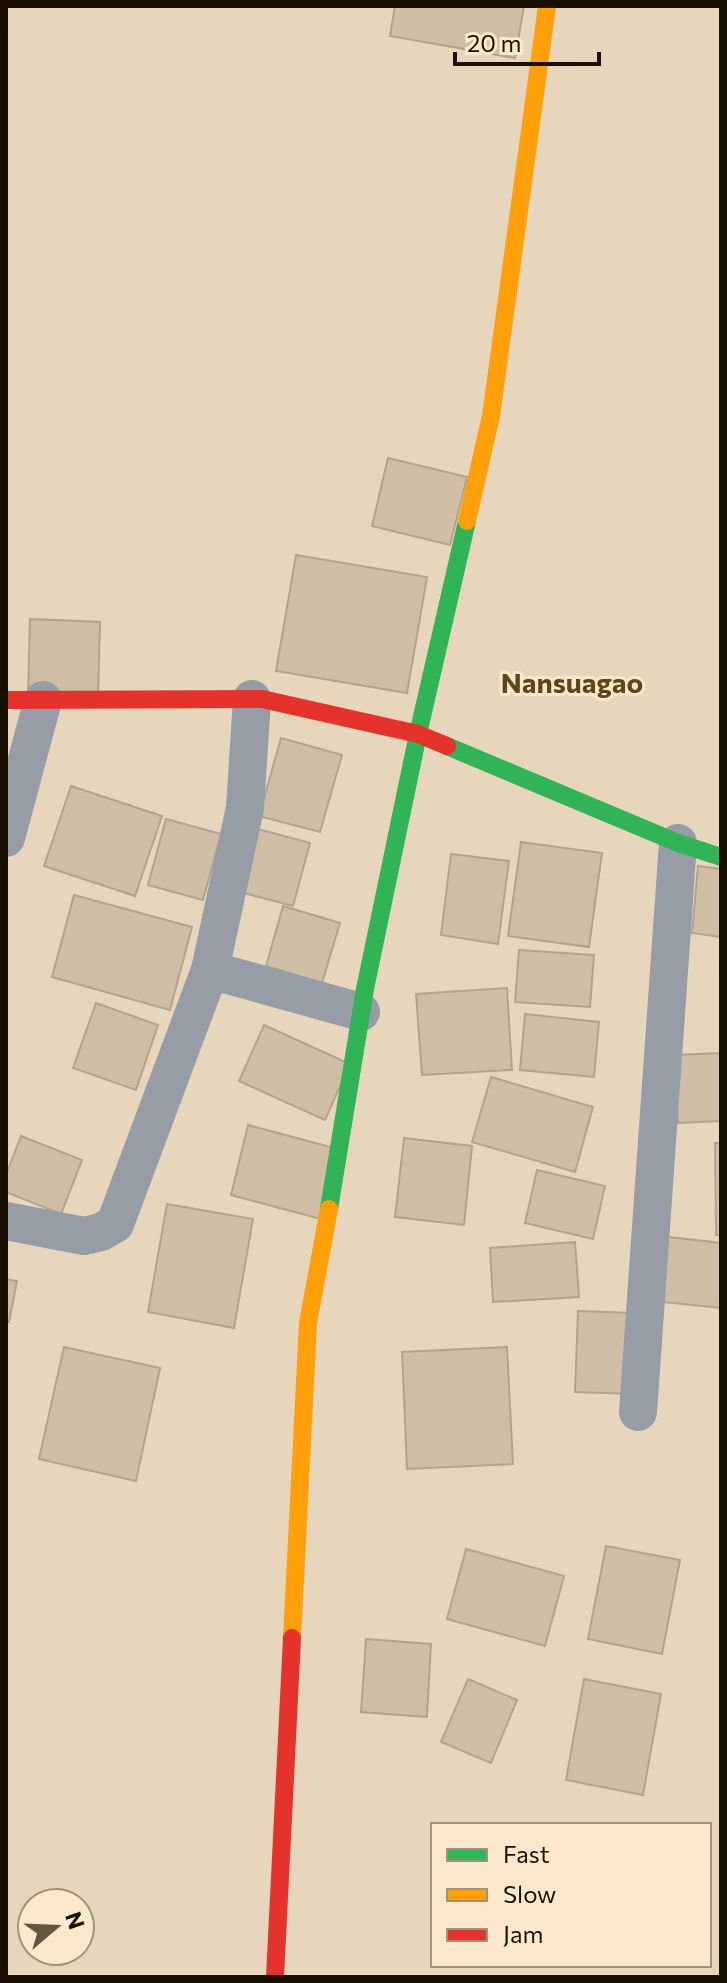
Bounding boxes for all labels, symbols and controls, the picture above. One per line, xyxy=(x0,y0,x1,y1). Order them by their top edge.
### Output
scale bar xyxy=(455,16,599,66)
text: 20 m xyxy=(467,28,521,57)
district label: Nansuagao xyxy=(501,665,643,699)
legend xyxy=(431,1823,711,1967)
text: Fast xyxy=(503,1839,550,1868)
text: Slow xyxy=(503,1879,556,1908)
north arrow xyxy=(16,1887,96,1967)
text: N xyxy=(60,1908,91,1933)
text: Jam xyxy=(503,1919,543,1948)

